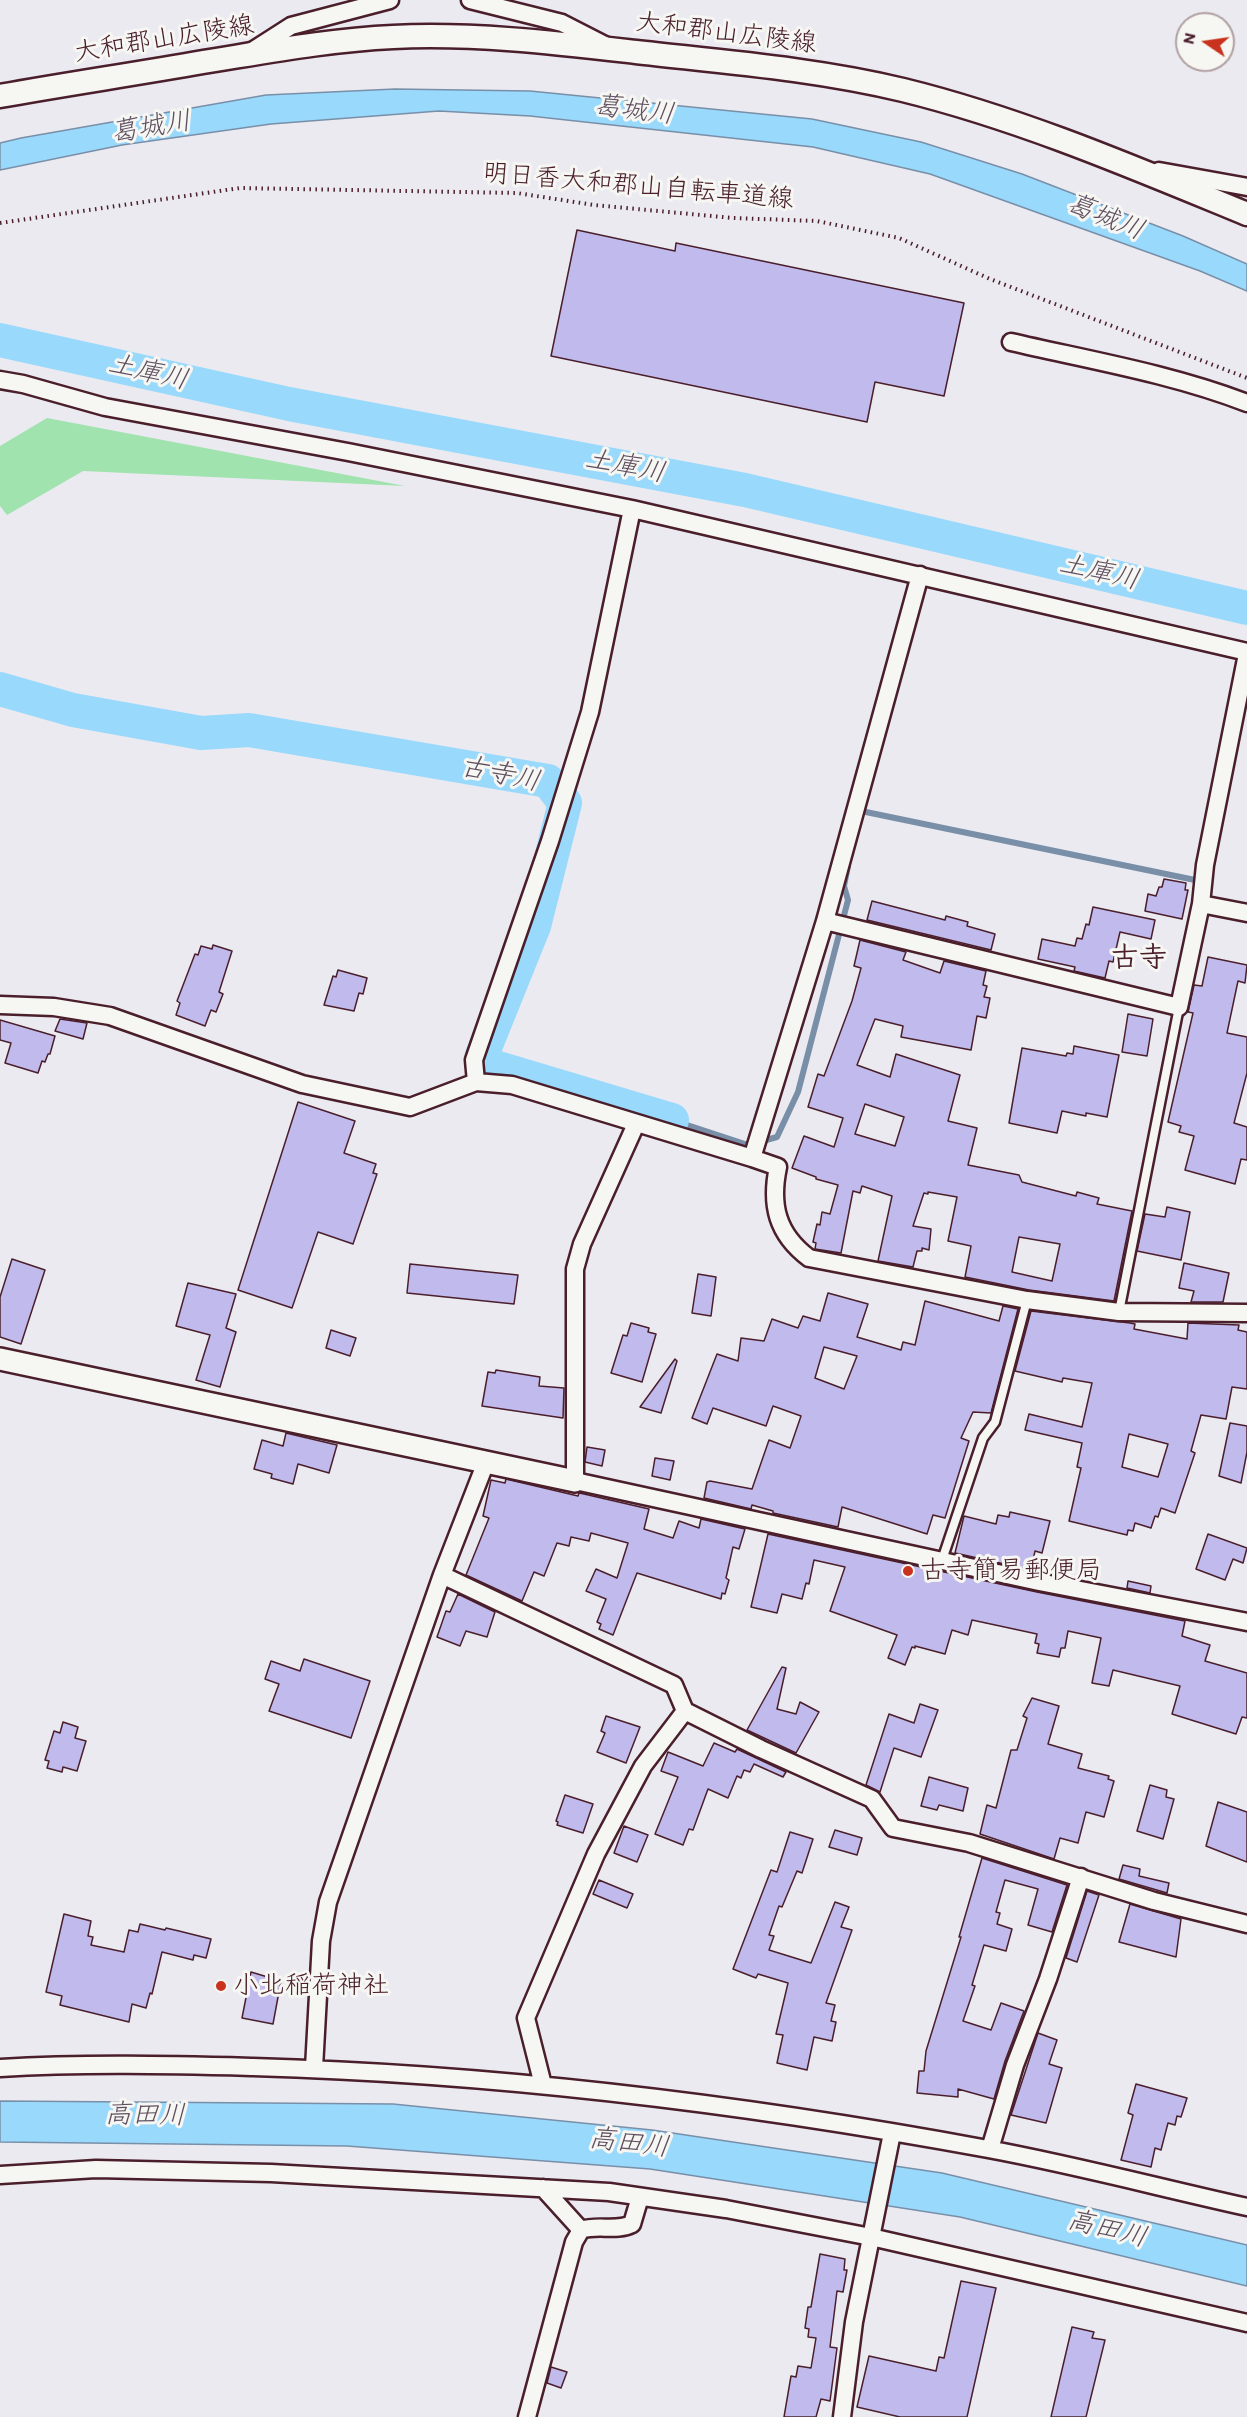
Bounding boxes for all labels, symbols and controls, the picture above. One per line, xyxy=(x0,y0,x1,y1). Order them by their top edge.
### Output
street label: 大和郡山広陵線 xyxy=(634,7,818,61)
street label: 大和郡山広陵線 xyxy=(72,10,256,70)
north arrow xyxy=(1175,12,1235,72)
text: N xyxy=(1178,31,1199,46)
water label: 葛城川 xyxy=(592,90,676,132)
water label: 葛城川 xyxy=(108,106,194,150)
street label: 明日香大和郡山自転車道線 xyxy=(481,158,795,216)
water label: 葛城川 xyxy=(1061,188,1149,248)
water label: 土庫川 xyxy=(105,348,191,398)
water label: 土庫川 xyxy=(582,443,668,491)
water label: 土庫川 xyxy=(1056,548,1142,598)
water label: 古寺川 xyxy=(457,751,543,799)
district label: 古寺 xyxy=(1111,942,1167,976)
place label: 古寺簡易郵便局 xyxy=(920,1555,1102,1587)
marker: 古寺簡易郵便局 xyxy=(901,1564,915,1578)
place label: 小北稲荷神社 xyxy=(233,1970,389,2002)
marker: 小北稲荷神社 xyxy=(214,1979,228,1993)
water label: 高田川 xyxy=(104,2099,186,2133)
water label: 高田川 xyxy=(587,2123,671,2165)
water label: 高田川 xyxy=(1064,2204,1150,2256)

